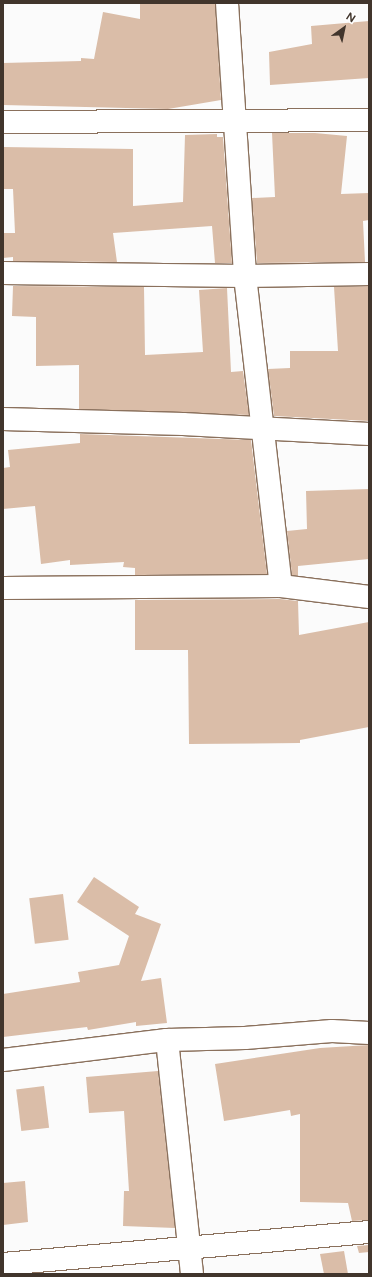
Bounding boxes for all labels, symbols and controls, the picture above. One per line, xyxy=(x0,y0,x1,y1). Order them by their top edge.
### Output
north arrow xyxy=(324,8,364,48)
text: N xyxy=(344,10,358,25)

